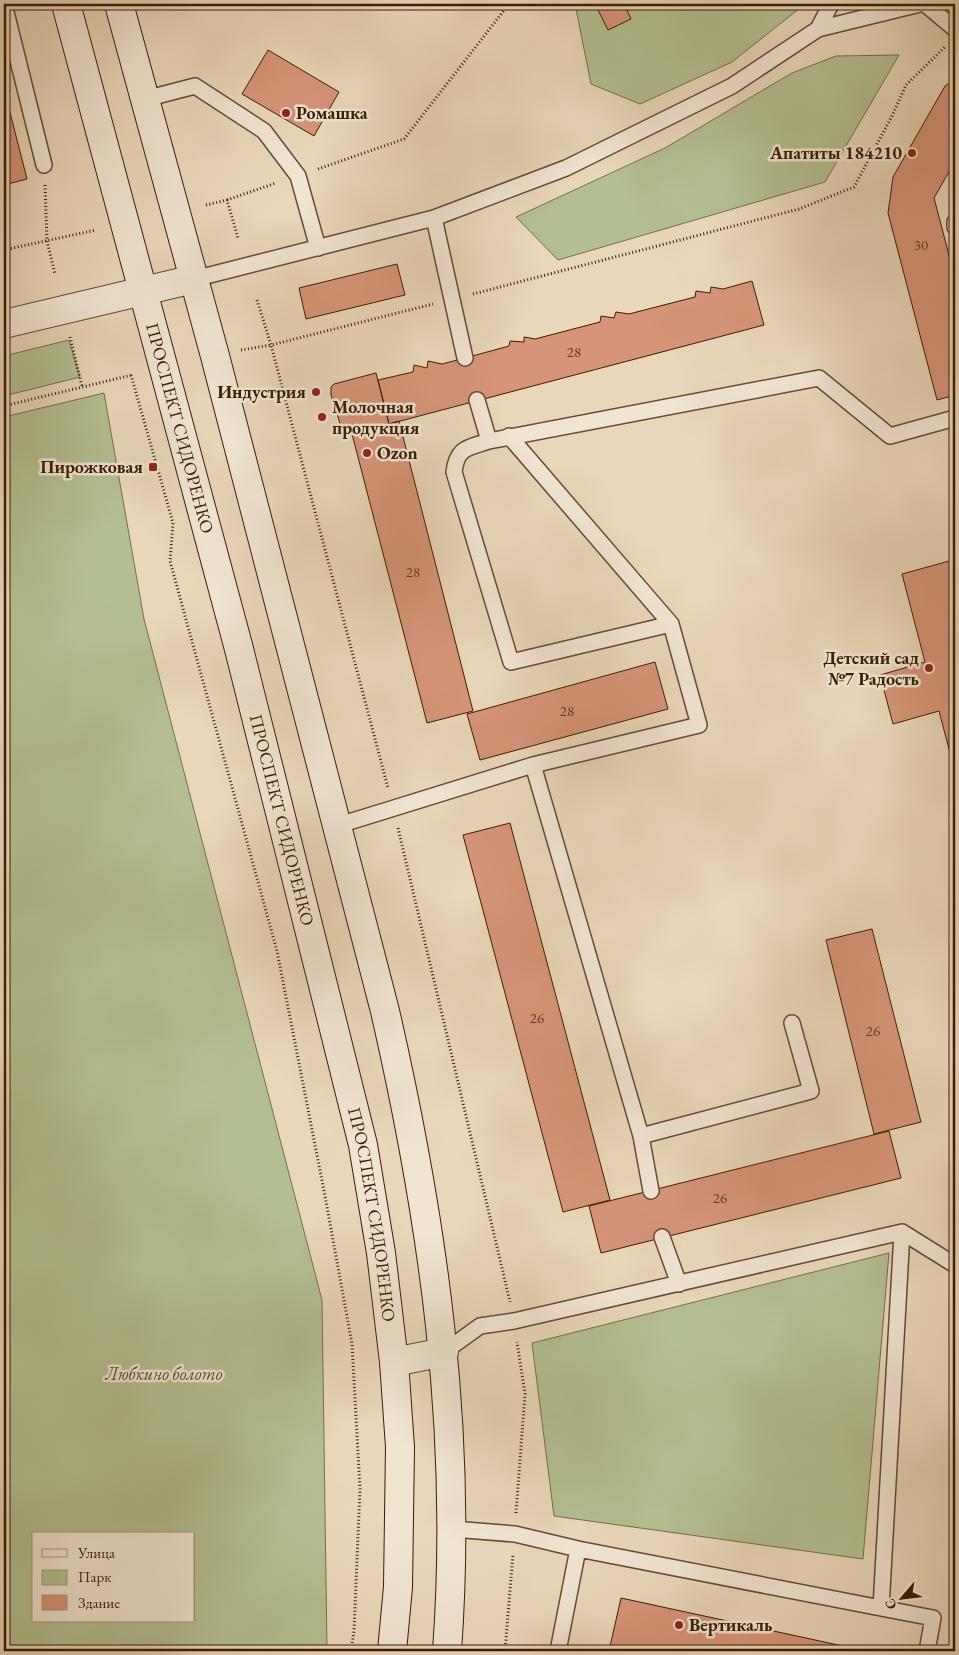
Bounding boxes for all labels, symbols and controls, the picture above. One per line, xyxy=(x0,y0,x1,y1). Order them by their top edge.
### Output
place label: Ромашка xyxy=(296,101,368,124)
marker: Ромашка xyxy=(280,107,292,119)
place label: Апатиты 184210 xyxy=(769,141,902,164)
marker: Апатиты 184210 xyxy=(906,147,918,159)
house number: 30 xyxy=(914,235,928,254)
street label: ПРОСПЕКТ СИДОРЕНКО xyxy=(141,320,219,536)
house number: 28 xyxy=(567,342,581,361)
place label: Индустрия xyxy=(217,380,306,403)
marker: Индустрия xyxy=(310,386,322,398)
place label: Молочная продукция xyxy=(332,395,420,439)
marker: Молочная продукция xyxy=(316,411,328,423)
place label: Ozon xyxy=(377,441,418,464)
marker: Ozon xyxy=(361,447,373,459)
place label: Пирожковая xyxy=(40,455,143,478)
marker: Пирожковая xyxy=(147,461,159,473)
house number: 28 xyxy=(406,562,420,581)
place label: Детский сад №7 Радость xyxy=(823,646,919,690)
marker: Детский сад №7 Радость xyxy=(923,662,935,674)
house number: 28 xyxy=(560,701,574,720)
street label: ПРОСПЕКТ СИДОРЕНКО xyxy=(245,712,320,928)
house number: 26 xyxy=(530,1008,544,1027)
house number: 26 xyxy=(866,1021,880,1040)
street label: ПРОСПЕКТ СИДОРЕНКО xyxy=(343,1105,401,1323)
house number: 26 xyxy=(713,1188,727,1207)
park label: Любкино болото xyxy=(104,1362,223,1385)
legend xyxy=(32,1532,195,1622)
text: Улица xyxy=(77,1543,115,1562)
text: Парк xyxy=(78,1567,111,1586)
north arrow xyxy=(876,1572,926,1622)
text: Здание xyxy=(78,1593,120,1612)
text: С xyxy=(880,1595,901,1613)
place label: Вертикаль xyxy=(689,1613,772,1636)
marker: Вертикаль xyxy=(673,1619,685,1631)

